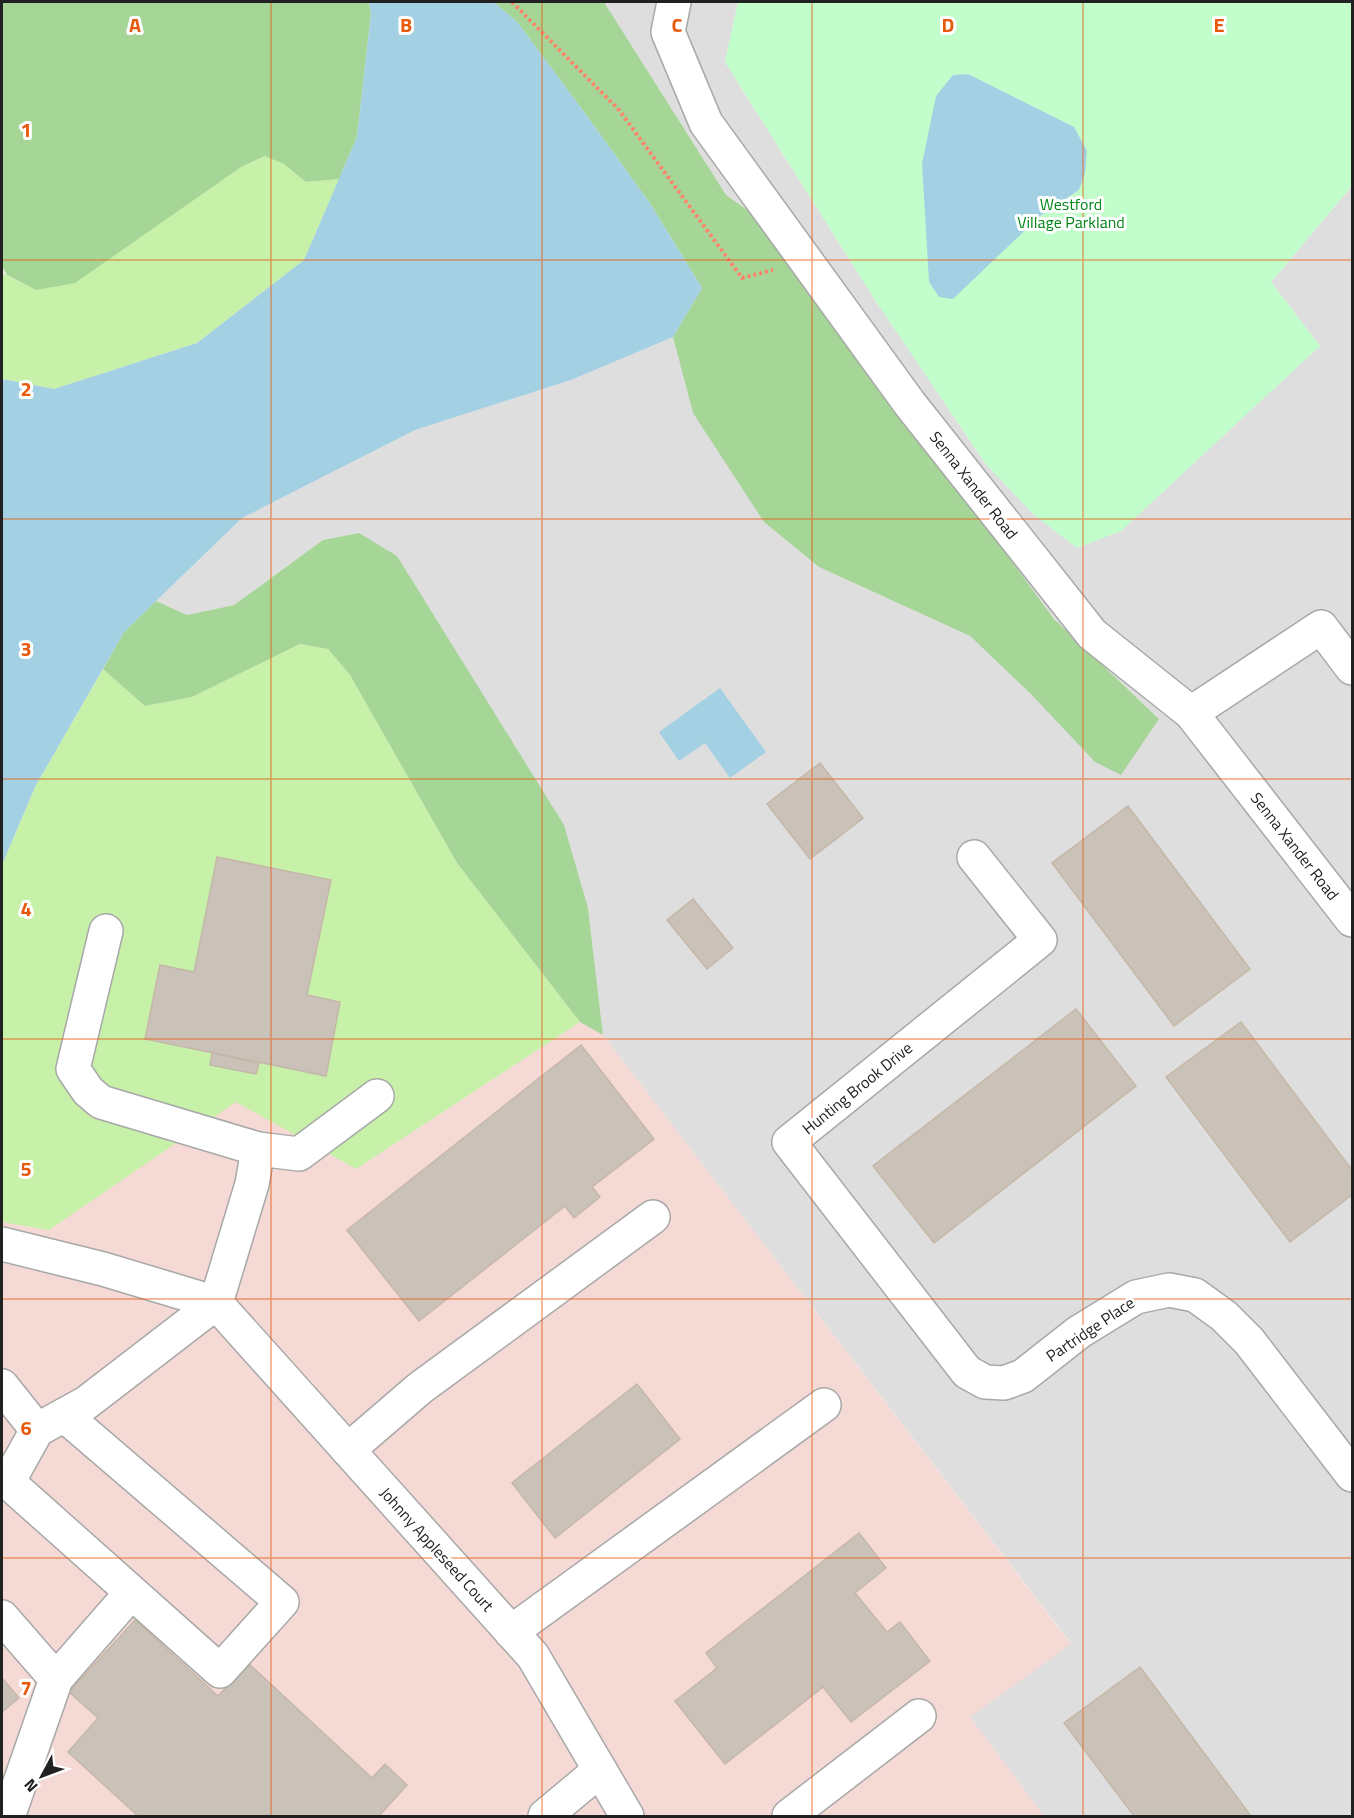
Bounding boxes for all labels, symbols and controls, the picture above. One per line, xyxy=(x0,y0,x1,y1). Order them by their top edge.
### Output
text: A xyxy=(129,9,141,40)
text: B xyxy=(400,9,412,40)
text: C xyxy=(672,9,683,40)
text: D xyxy=(942,9,954,40)
text: E xyxy=(1213,9,1225,40)
text: 1 xyxy=(20,114,32,145)
park label: Westford Village Parkland xyxy=(1017,192,1125,234)
text: 2 xyxy=(20,373,32,404)
street label: Senna Xander Road xyxy=(924,426,1024,544)
text: 3 xyxy=(20,633,32,664)
street label: Senna Xander Road xyxy=(1245,787,1345,905)
text: 4 xyxy=(20,893,32,924)
street label: Hunting Brook Drive xyxy=(797,1036,917,1140)
text: 5 xyxy=(20,1153,32,1184)
street label: Partridge Place xyxy=(1041,1291,1139,1367)
text: 6 xyxy=(20,1412,32,1443)
street label: Johnny Appleseed Court xyxy=(374,1481,500,1617)
text: 7 xyxy=(20,1672,32,1703)
north arrow xyxy=(12,1746,72,1806)
text: N xyxy=(18,1774,43,1798)

